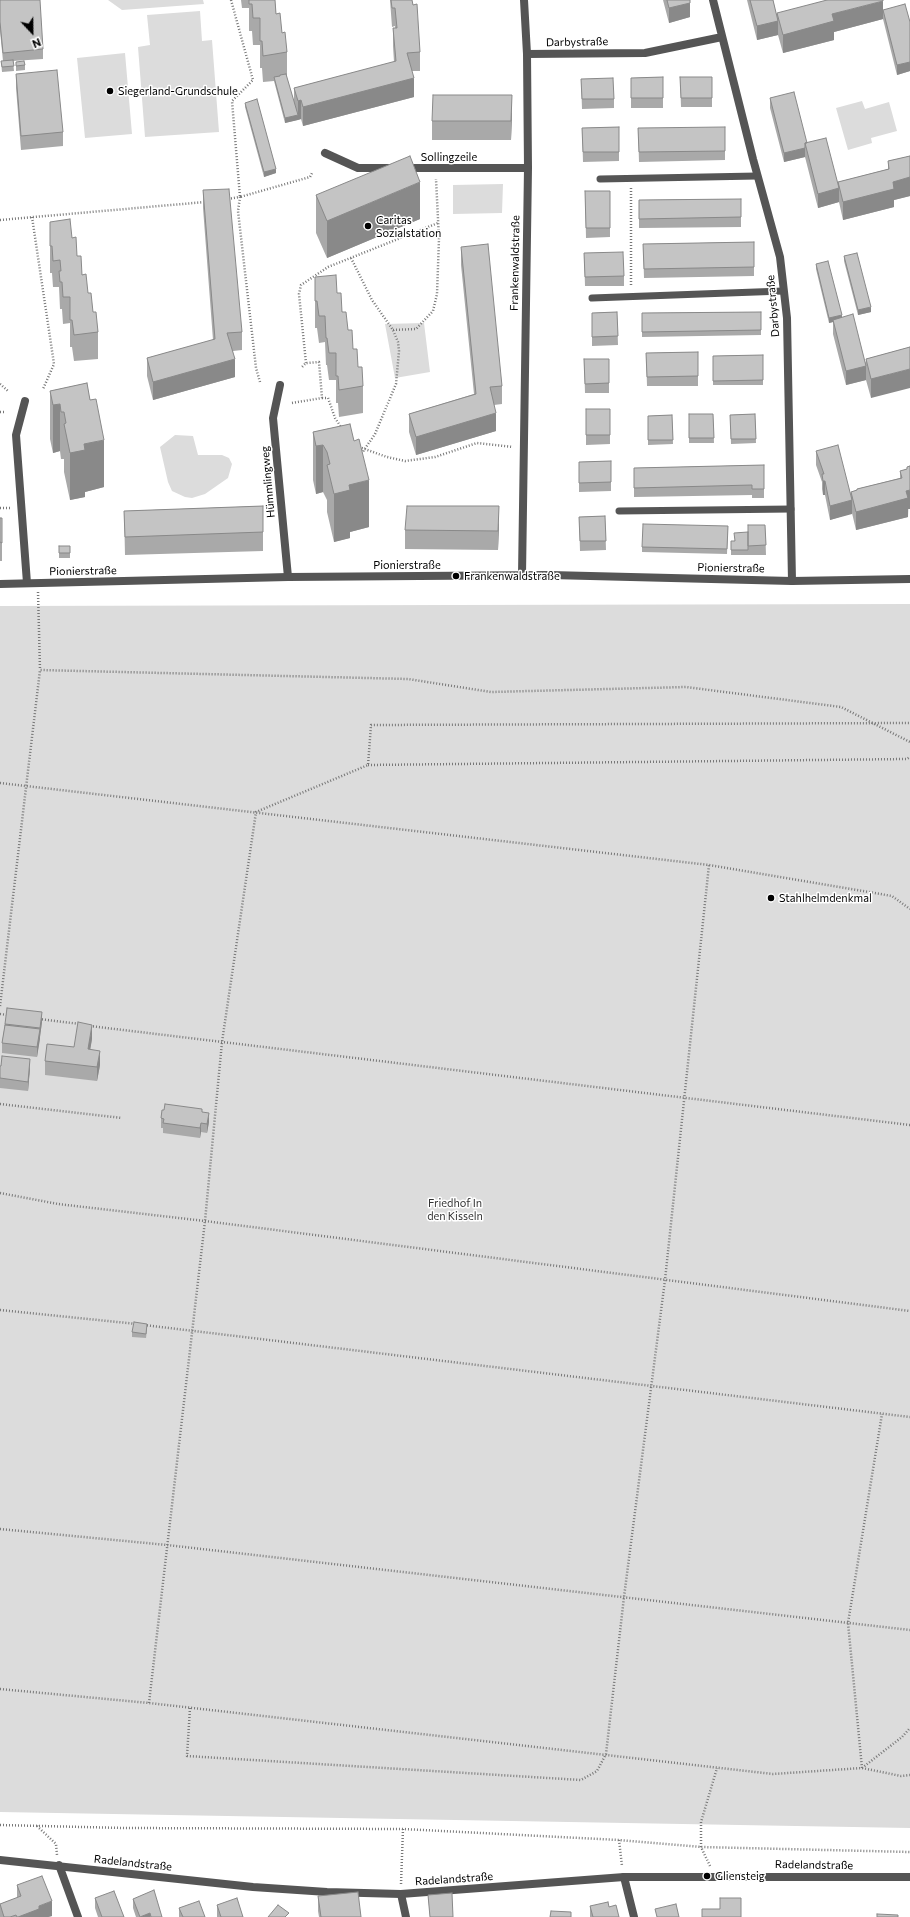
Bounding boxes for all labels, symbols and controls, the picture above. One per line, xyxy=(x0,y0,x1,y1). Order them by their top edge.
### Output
north arrow xyxy=(12,12,52,52)
street label: Darbystraße xyxy=(546,35,608,49)
text: N xyxy=(30,36,43,51)
place label: Siegerland-Grundschule xyxy=(118,84,238,98)
marker: Siegerland-Grundschule xyxy=(105,86,115,96)
street label: Sollingzeile xyxy=(421,150,477,164)
place label: Caritas Sozialstation xyxy=(376,213,441,239)
street label: Frankenwaldstraße xyxy=(508,215,522,311)
marker: Caritas Sozialstation xyxy=(363,221,373,231)
street label: Darbystraße xyxy=(764,274,782,338)
street label: Hümmlingweg xyxy=(258,446,278,518)
street label: Pionierstraße xyxy=(373,558,441,572)
street label: Pionierstraße xyxy=(697,561,765,575)
street label: Pionierstraße xyxy=(49,564,117,578)
place label: Frankenwaldstraße xyxy=(464,569,560,583)
marker: Frankenwaldstraße xyxy=(451,571,461,581)
place label: Stahlhelmdenkmal xyxy=(779,891,872,905)
marker: Stahlhelmdenkmal xyxy=(766,893,776,903)
park label: Friedhof In den Kisseln xyxy=(427,1196,483,1222)
street label: Radelandstraße xyxy=(93,1852,173,1874)
street label: Radelandstraße xyxy=(775,1858,853,1872)
place label: Gliensteig xyxy=(715,1869,765,1883)
street label: Radelandstraße xyxy=(414,1870,494,1888)
marker: Gliensteig xyxy=(702,1871,712,1881)

